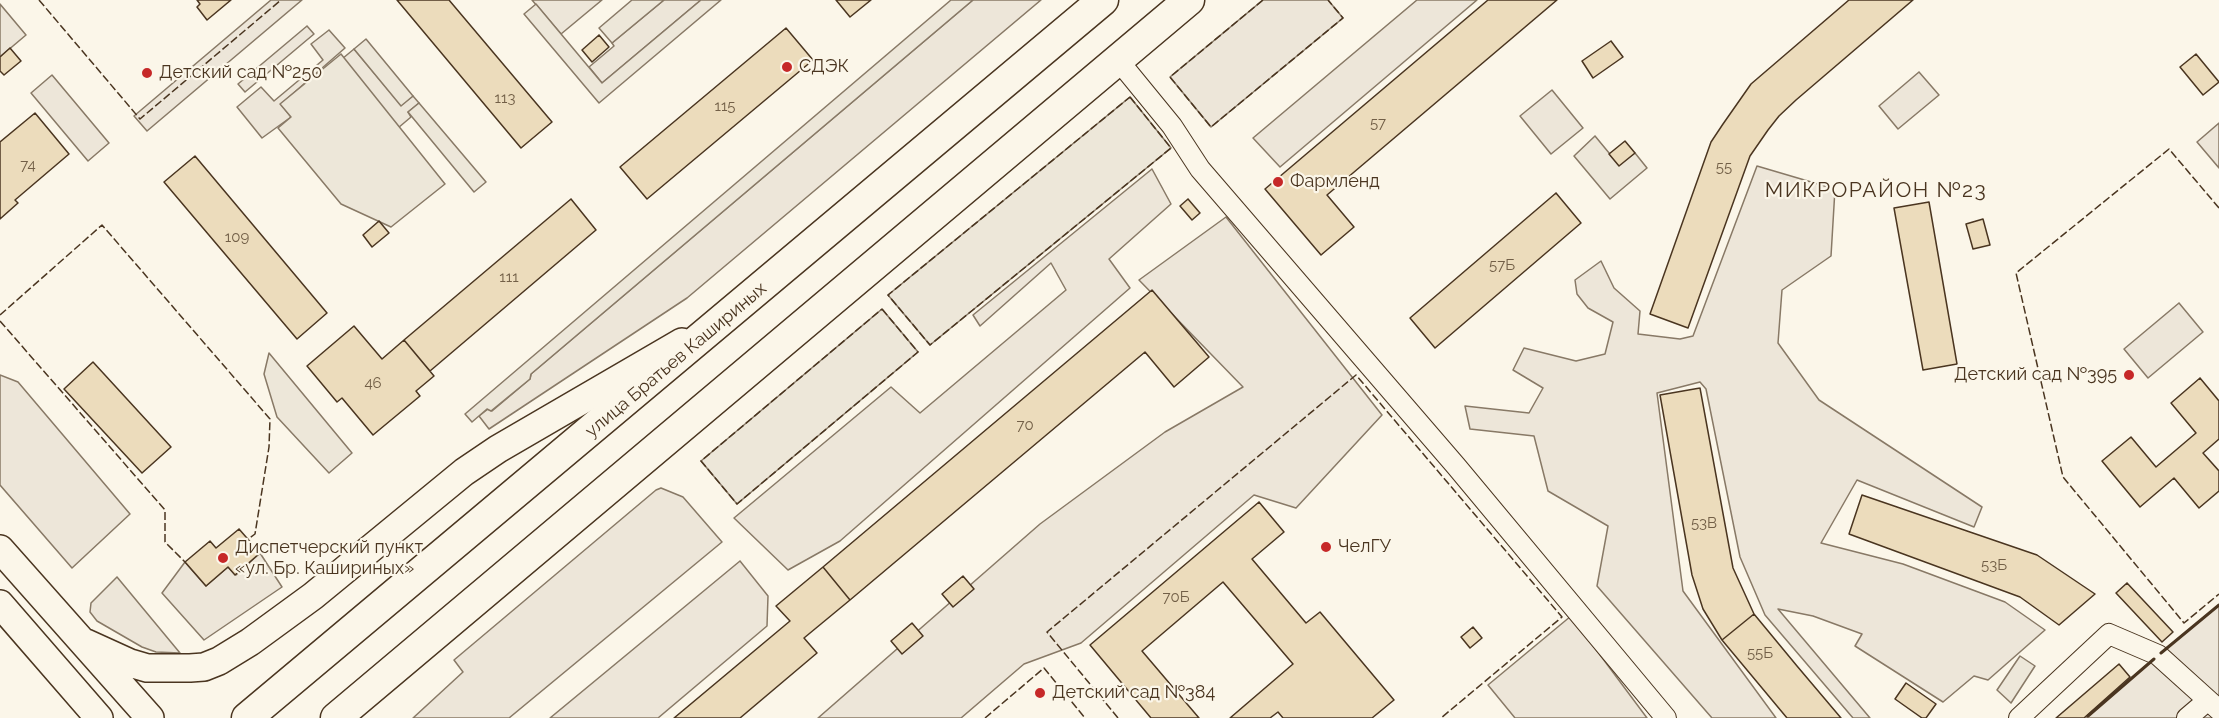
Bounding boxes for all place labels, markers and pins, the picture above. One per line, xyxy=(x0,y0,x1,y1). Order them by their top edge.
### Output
place label: СДЭК xyxy=(799,56,849,78)
marker: СДЭК xyxy=(780,60,794,74)
place label: Детский сад №250 xyxy=(159,62,322,84)
marker: Детский сад №250 xyxy=(140,66,154,80)
place label: Фармленд xyxy=(1290,171,1380,193)
marker: Фармленд xyxy=(1271,175,1285,189)
place label: Детский сад №395 xyxy=(1954,364,2117,386)
marker: Детский сад №395 xyxy=(2122,368,2136,382)
place label: ЧелГУ xyxy=(1338,536,1391,558)
place label: Диспетчерский пункт «ул. Бр. Кашириных» xyxy=(235,537,423,580)
marker: ЧелГУ xyxy=(1319,540,1333,554)
marker: Диспетчерский пункт «ул. Бр. Кашириных» xyxy=(216,551,230,565)
place label: Детский сад №384 xyxy=(1052,682,1215,704)
marker: Детский сад №384 xyxy=(1033,686,1047,700)

